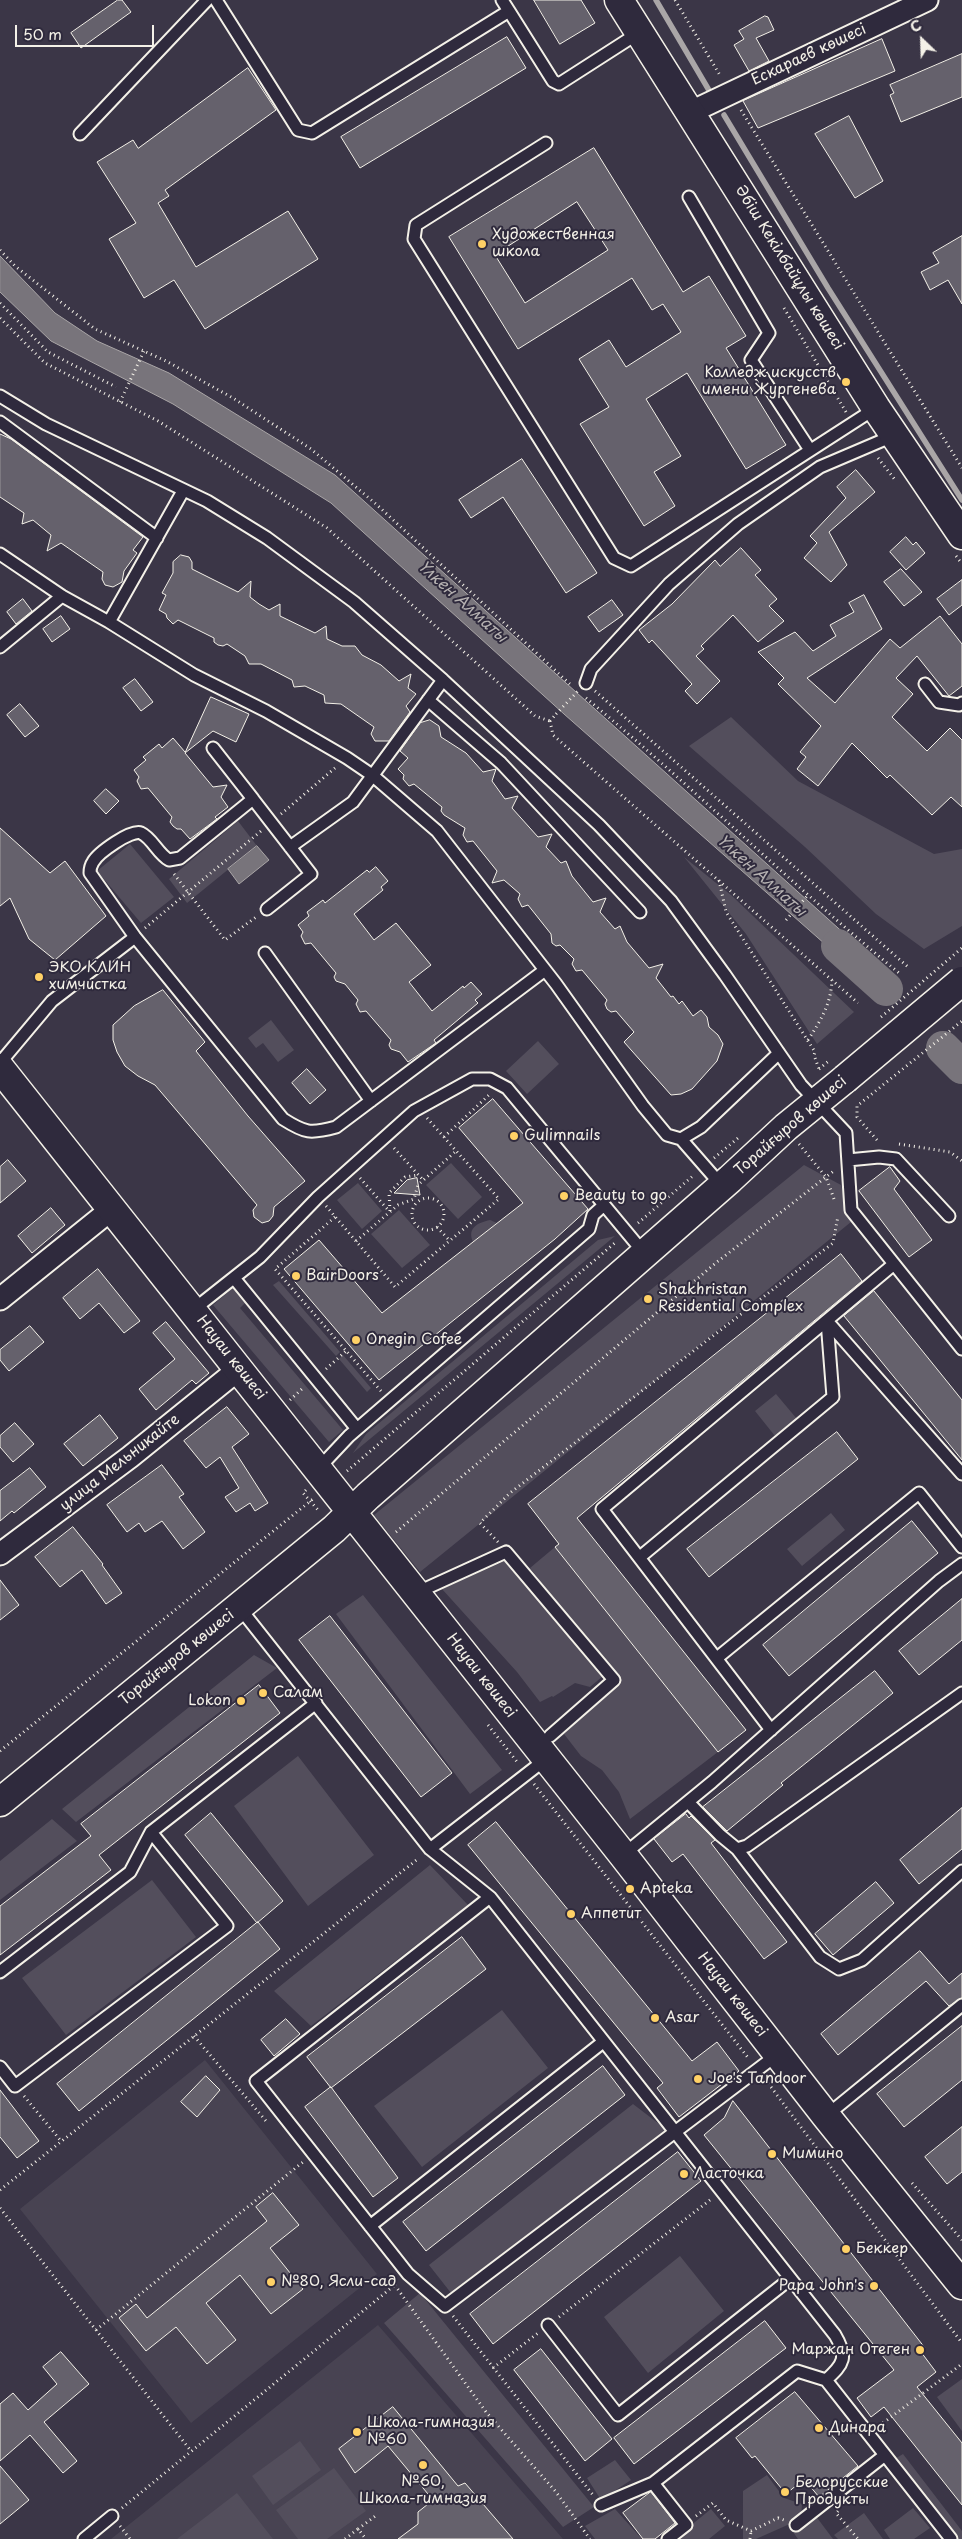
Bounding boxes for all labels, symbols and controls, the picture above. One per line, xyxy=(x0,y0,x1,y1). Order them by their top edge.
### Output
text: С xyxy=(907,14,925,38)
scale bar xyxy=(18,15,156,47)
north arrow xyxy=(897,15,947,65)
street label: Ескараев көшесі xyxy=(749,20,869,90)
text: 50 m xyxy=(23,22,62,45)
street label: Әбіш Кекілбайұлы көшесі xyxy=(731,182,847,354)
place label: Художественная школа xyxy=(492,226,615,261)
marker: Художественная школа xyxy=(476,238,488,250)
place label: Колледж искусств имени Жургенева xyxy=(702,364,836,399)
marker: Колледж искусств имени Жургенева xyxy=(840,376,852,388)
water label: Үлкен Алматы xyxy=(414,557,510,647)
water label: Үлкен Алматы xyxy=(713,831,809,921)
place label: ЭКО КЛИН химчистка xyxy=(49,959,131,994)
marker: ЭКО КЛИН химчистка xyxy=(33,971,45,983)
street label: Торайғыров көшесі xyxy=(731,1072,851,1180)
place label: Gulimnails xyxy=(524,1127,600,1145)
marker: Gulimnails xyxy=(508,1130,520,1142)
place label: Beauty to go xyxy=(574,1187,667,1205)
marker: Beauty to go xyxy=(558,1190,570,1202)
place label: BairDoors xyxy=(306,1267,379,1285)
marker: BairDoors xyxy=(290,1270,302,1282)
place label: Shakhristan Residential Complex xyxy=(658,1281,803,1316)
marker: Shakhristan Residential Complex xyxy=(642,1293,654,1305)
street label: Науаи көшесі xyxy=(192,1312,270,1404)
place label: Onegin Cofee xyxy=(366,1331,462,1349)
marker: Onegin Cofee xyxy=(350,1334,362,1346)
street label: улица Мельникайте xyxy=(57,1411,183,1515)
street label: Торайғыров көшесі xyxy=(116,1606,238,1710)
street label: Науаи көшесі xyxy=(442,1630,520,1722)
place label: Салам xyxy=(273,1684,323,1702)
marker: Салам xyxy=(257,1687,269,1699)
place label: Lokon xyxy=(188,1692,231,1710)
marker: Lokon xyxy=(235,1695,247,1707)
place label: Apteka xyxy=(640,1880,693,1898)
marker: Apteka xyxy=(624,1883,636,1895)
place label: Аппетит xyxy=(581,1905,641,1923)
marker: Аппетит xyxy=(565,1908,577,1920)
street label: Науаи көшесі xyxy=(693,1949,771,2041)
place label: Asar xyxy=(665,2009,699,2027)
marker: Asar xyxy=(649,2012,661,2024)
place label: Joe's Tandoor xyxy=(708,2070,806,2088)
marker: Joe's Tandoor xyxy=(692,2073,704,2085)
place label: Мимино xyxy=(782,2145,843,2163)
marker: Мимино xyxy=(766,2148,778,2160)
place label: Ласточка xyxy=(694,2165,764,2183)
marker: Ласточка xyxy=(678,2168,690,2180)
place label: Беккер xyxy=(856,2240,908,2258)
marker: Беккер xyxy=(840,2243,852,2255)
place label: №80, Ясли-сад xyxy=(281,2273,396,2291)
marker: №80, Ясли-сад xyxy=(265,2276,277,2288)
place label: Papa John's xyxy=(779,2277,864,2295)
marker: Papa John's xyxy=(868,2280,880,2292)
place label: Маржан Отеген xyxy=(791,2341,910,2359)
marker: Маржан Отеген xyxy=(914,2344,926,2356)
place label: Школа-гимназия №60 xyxy=(367,2414,495,2449)
place label: Динара xyxy=(829,2419,886,2437)
marker: Динара xyxy=(813,2422,825,2434)
marker: Школа-гимназия №60 xyxy=(351,2426,363,2438)
marker: №60, Школа-гимназия xyxy=(417,2459,429,2471)
place label: №60, Школа-гимназия xyxy=(359,2473,487,2508)
place label: Белорусские Продукты xyxy=(795,2474,888,2509)
marker: Белорусские Продукты xyxy=(779,2486,791,2498)

